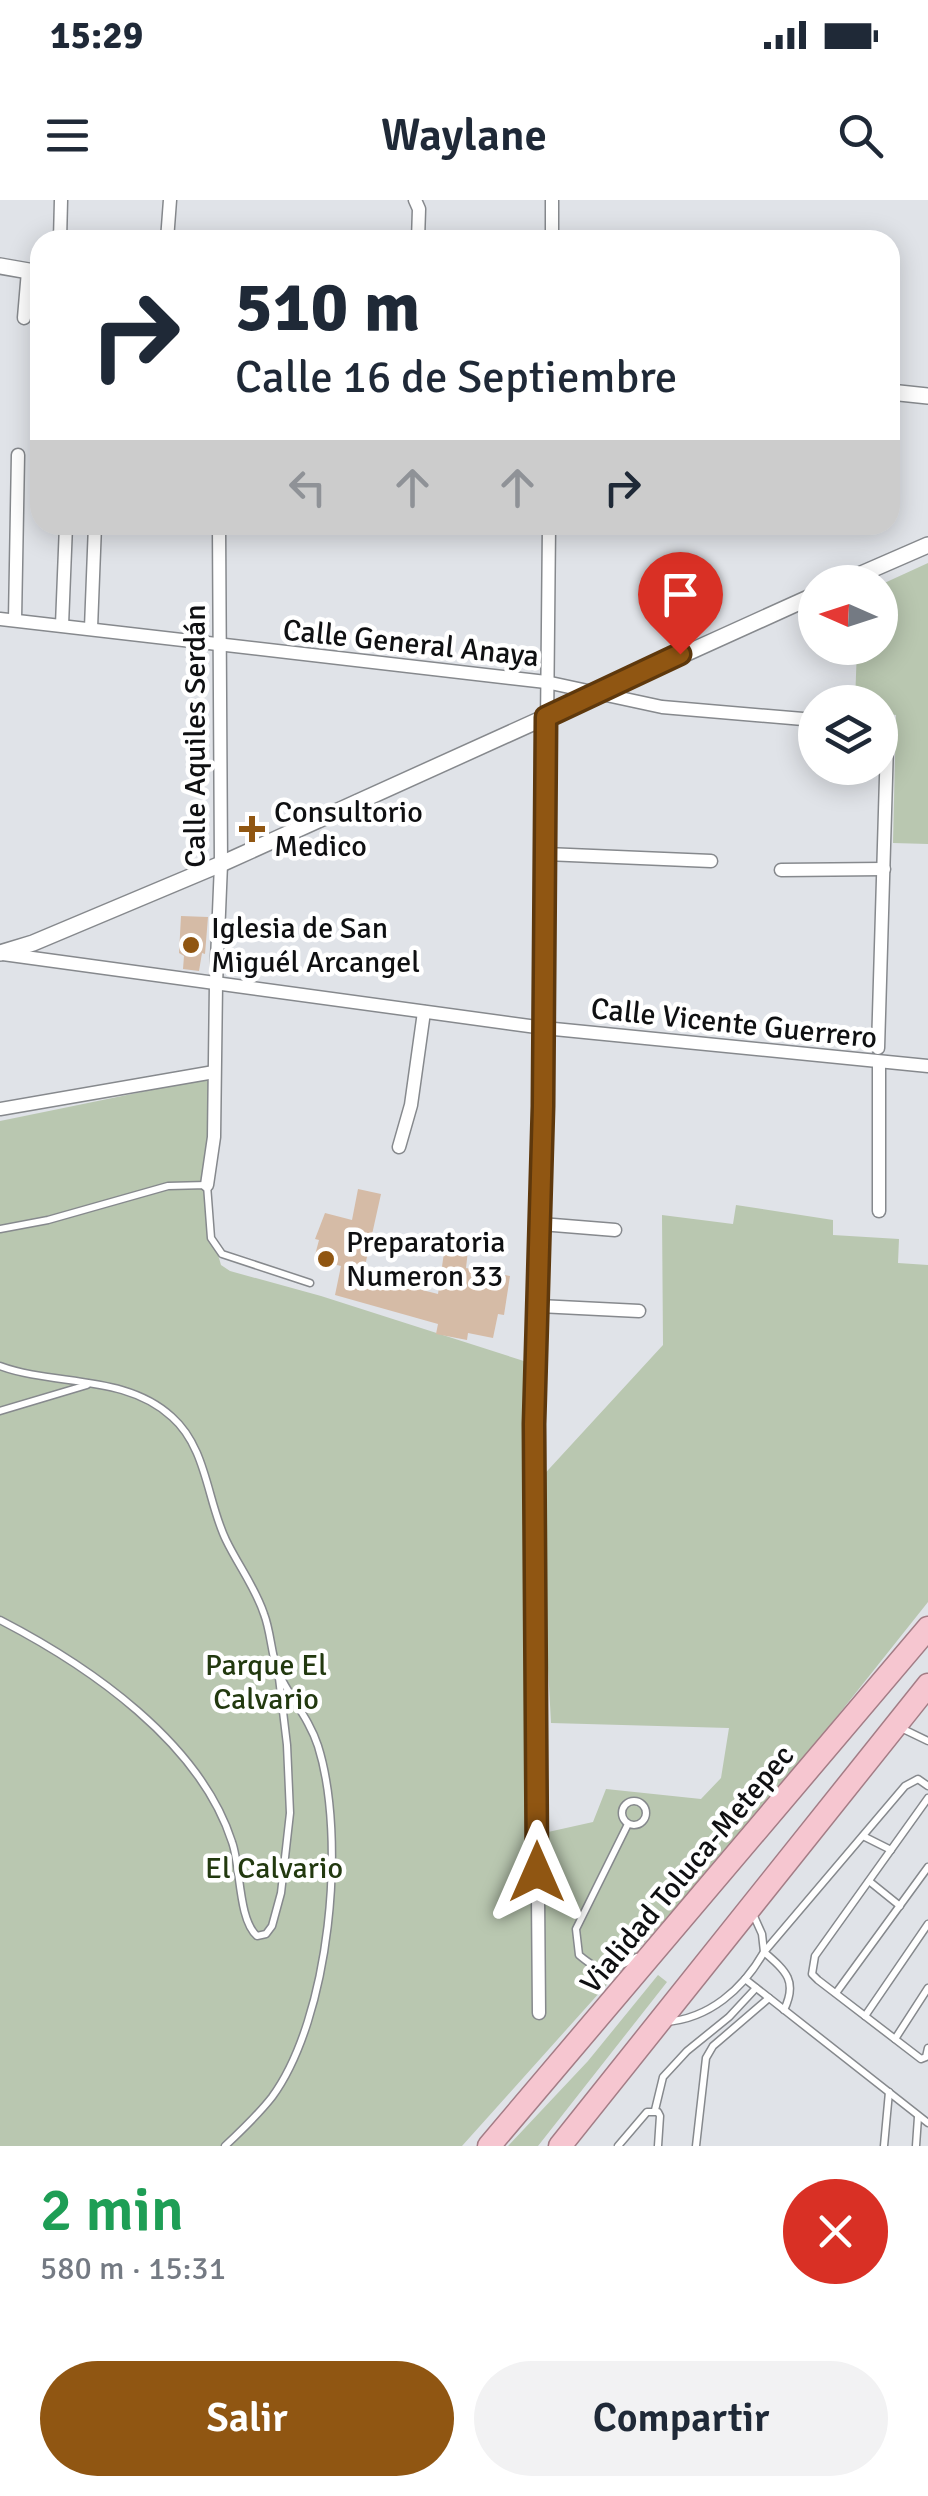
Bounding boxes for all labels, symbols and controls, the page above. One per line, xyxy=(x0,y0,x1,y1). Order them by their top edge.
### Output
text: 15:29 xyxy=(50,12,143,59)
icon: menu xyxy=(40,108,95,163)
text: Waylane xyxy=(381,108,547,163)
icon: search xyxy=(833,108,888,163)
text: 510 m xyxy=(235,264,420,350)
icon: right xyxy=(70,270,200,400)
text: Calle 16 de Septiembre xyxy=(235,350,677,405)
icon: left xyxy=(280,460,335,515)
icon: ahead xyxy=(385,460,440,515)
icon: ahead xyxy=(490,460,545,515)
icon: right xyxy=(595,460,650,515)
pin xyxy=(638,552,723,655)
north arrow xyxy=(798,565,898,665)
map controls xyxy=(798,565,898,785)
icon: arrive xyxy=(653,567,708,622)
street label: Calle Aquiles Serdán xyxy=(177,604,214,868)
street label: Calle General Anaya xyxy=(281,612,541,675)
button: layers xyxy=(798,685,898,785)
place label: Consultorio Medico xyxy=(274,794,423,865)
marker: Consultorio Medico xyxy=(239,816,265,842)
place label: Iglesia de San Miguél Arcangel xyxy=(211,910,420,981)
marker: Iglesia de San Miguél Arcangel xyxy=(180,934,202,956)
street label: Calle Vicente Guerrero xyxy=(589,990,879,1057)
place label: Preparatoria Numeron 33 xyxy=(346,1224,506,1295)
marker: Preparatoria Numeron 33 xyxy=(315,1248,337,1270)
park label: Parque El Calvario xyxy=(205,1647,327,1718)
street label: Vialidad Toluca-Metepec xyxy=(573,1738,802,2001)
position arrow xyxy=(485,1820,589,1924)
park label: El Calvario xyxy=(205,1850,343,1887)
text: 2 min xyxy=(40,2174,184,2248)
button: close xyxy=(783,2179,888,2284)
text: 580 m · 15:31 xyxy=(40,2249,226,2288)
button: Salir xyxy=(40,2361,454,2476)
button: Compartir xyxy=(474,2361,888,2476)

